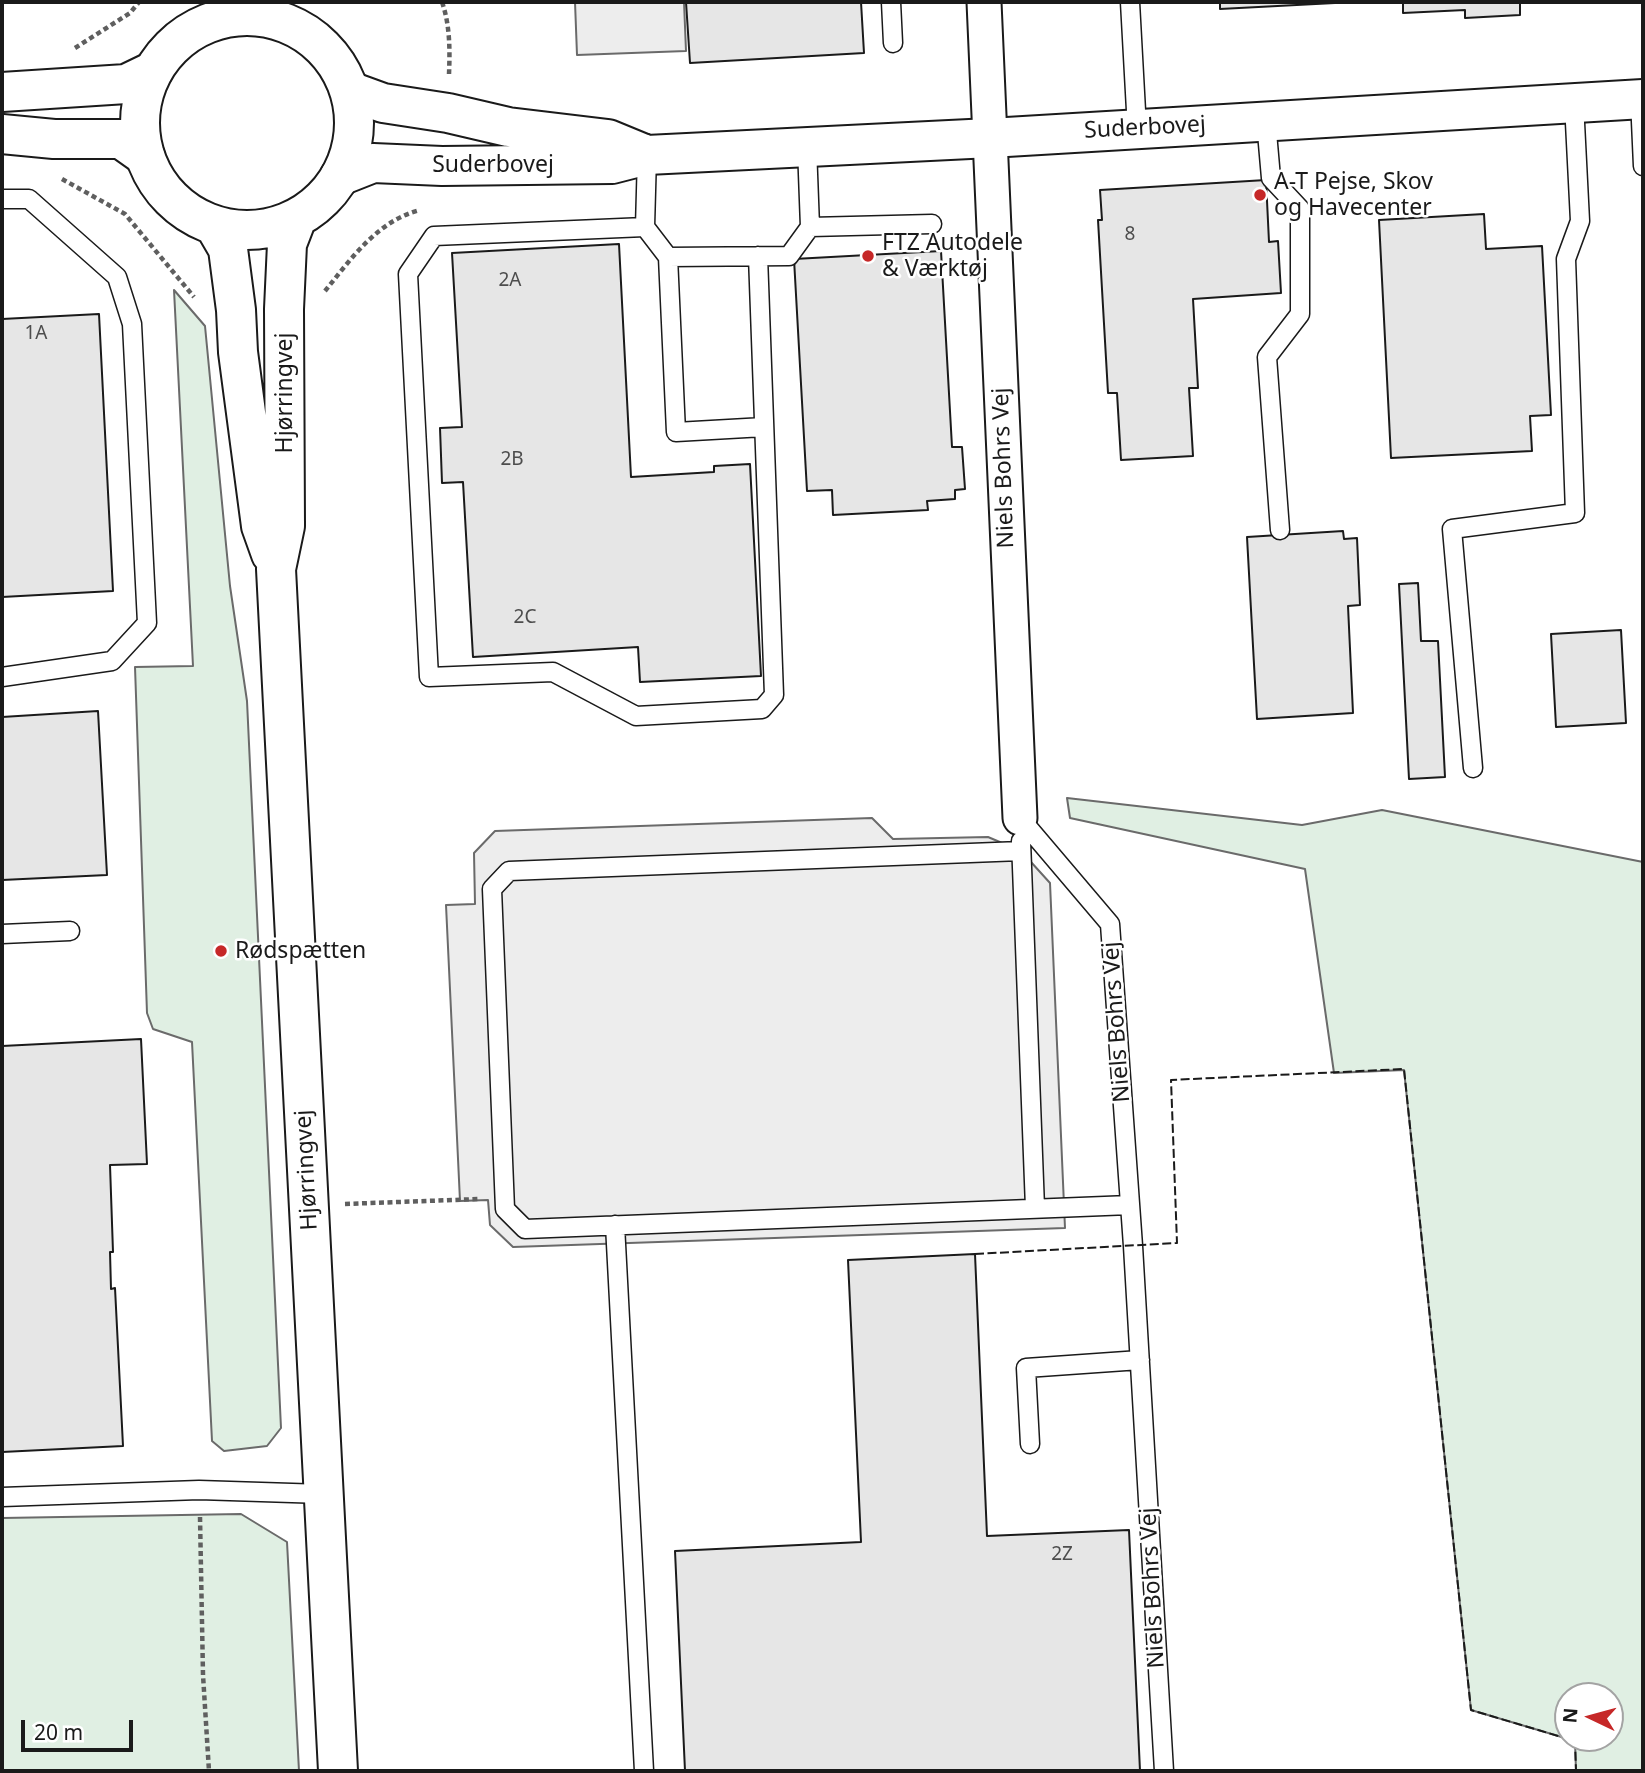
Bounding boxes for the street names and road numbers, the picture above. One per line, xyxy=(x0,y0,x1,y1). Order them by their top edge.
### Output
street label: Suderbovej xyxy=(1084,111,1206,145)
street label: Suderbovej xyxy=(432,151,554,179)
street label: Hjørringvej xyxy=(271,333,299,453)
street label: Niels Bohrs Vej xyxy=(987,387,1021,549)
street label: Niels Bohrs Vej xyxy=(1098,941,1136,1103)
street label: Hjørringvej xyxy=(290,1109,324,1231)
street label: Niels Bohrs Vej xyxy=(1135,1507,1171,1669)

